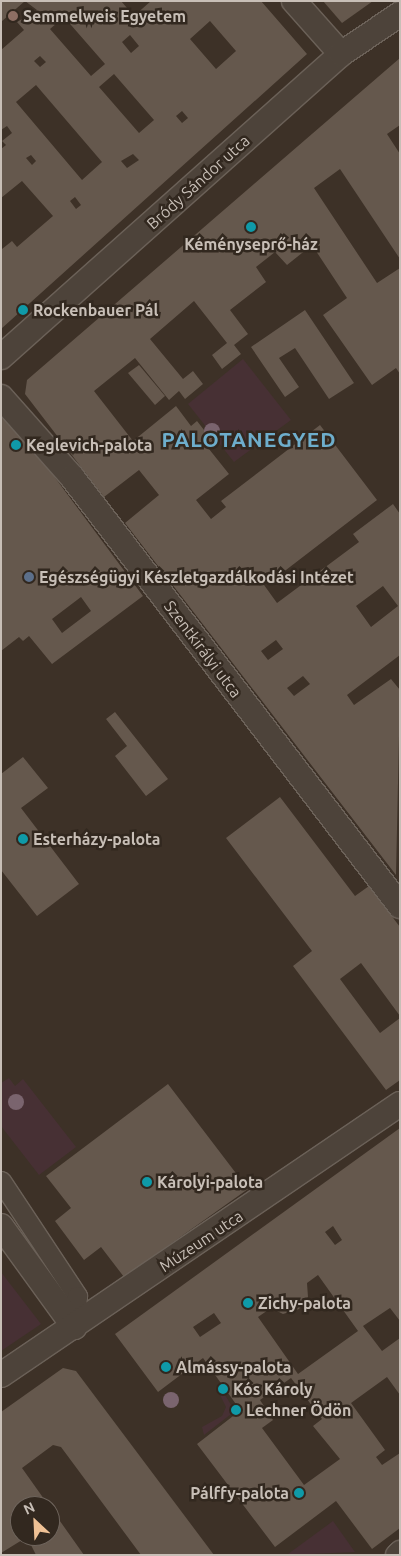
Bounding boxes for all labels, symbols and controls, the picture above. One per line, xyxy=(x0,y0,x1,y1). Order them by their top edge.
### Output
place label: Semmelweis Egyetem xyxy=(23,6,186,26)
marker: Semmelweis Egyetem xyxy=(7,10,19,22)
street label: Bródy Sándor utca xyxy=(143,131,253,233)
marker: Kéményseprő-ház xyxy=(245,221,257,233)
place label: Kéményseprő-ház xyxy=(184,234,318,254)
place label: Rockenbauer Pál xyxy=(33,300,158,320)
marker: Rockenbauer Pál xyxy=(17,304,29,316)
district label: PALOTANEGYED xyxy=(160,426,338,452)
place label: Keglevich-palota xyxy=(26,435,152,455)
marker: Keglevich-palota xyxy=(10,439,22,451)
place label: Egészségügyi Készletgazdálkodási Intézet xyxy=(39,567,354,587)
marker: Egészségügyi Készletgazdálkodási Intézet xyxy=(23,571,35,583)
street label: Szentkirályi utca xyxy=(160,597,246,701)
place label: Esterházy-palota xyxy=(33,829,160,849)
marker: Esterházy-palota xyxy=(17,833,29,845)
place label: Károlyi-palota xyxy=(157,1172,263,1192)
marker: Károlyi-palota xyxy=(141,1176,153,1188)
street label: Múzeum utca xyxy=(156,1206,246,1276)
place label: Zichy-palota xyxy=(258,1293,351,1313)
marker: Zichy-palota xyxy=(242,1297,254,1309)
place label: Almássy-palota xyxy=(176,1357,291,1377)
marker: Almássy-palota xyxy=(160,1361,172,1373)
place label: Kós Károly xyxy=(233,1379,313,1399)
marker: Kós Károly xyxy=(217,1383,229,1395)
place label: Lechner Ödön xyxy=(246,1400,351,1420)
marker: Lechner Ödön xyxy=(230,1404,242,1416)
place label: Pálffy-palota xyxy=(190,1483,289,1503)
marker: Pálffy-palota xyxy=(293,1487,305,1499)
north arrow xyxy=(10,1496,60,1546)
text: N xyxy=(21,1499,37,1518)

